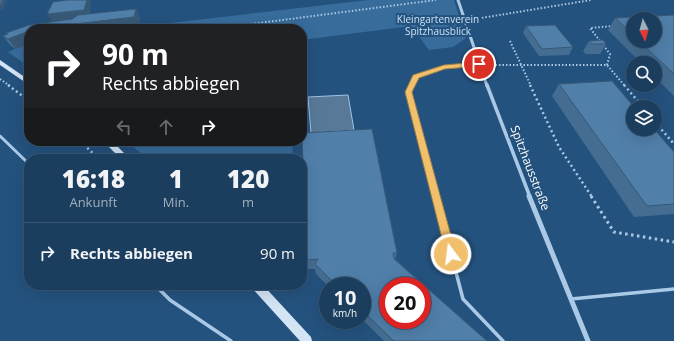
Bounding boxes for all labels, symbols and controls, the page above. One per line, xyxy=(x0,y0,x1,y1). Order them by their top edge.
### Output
park label: Kleingartenverein Spitzhausblick xyxy=(397,12,479,38)
north arrow xyxy=(626,12,662,48)
map controls xyxy=(626,12,662,136)
text: 90 m xyxy=(102,35,169,73)
icon: right xyxy=(36,40,88,92)
pin xyxy=(462,47,496,81)
icon: arrive xyxy=(468,53,490,75)
button: search xyxy=(626,56,662,92)
text: Rechts abbiegen xyxy=(102,71,240,95)
button: layers xyxy=(626,100,662,136)
icon: left xyxy=(113,116,135,138)
icon: ahead xyxy=(155,116,177,138)
icon: right xyxy=(197,116,219,138)
street label: Spitzhausstraße xyxy=(506,123,555,213)
text: 16:18 xyxy=(62,162,125,195)
text: 1 xyxy=(169,162,183,195)
text: 120 xyxy=(227,162,269,195)
text: Ankunft xyxy=(69,193,117,211)
text: Min. xyxy=(163,193,189,211)
text: m xyxy=(242,193,254,211)
position arrow xyxy=(430,233,472,275)
icon: right xyxy=(36,242,58,264)
text: Rechts abbiegen xyxy=(70,243,193,263)
text: 90 m xyxy=(260,243,295,263)
speed limit sign: 20 xyxy=(379,277,431,329)
text: 10 xyxy=(334,284,356,311)
text: km/h xyxy=(333,306,357,320)

